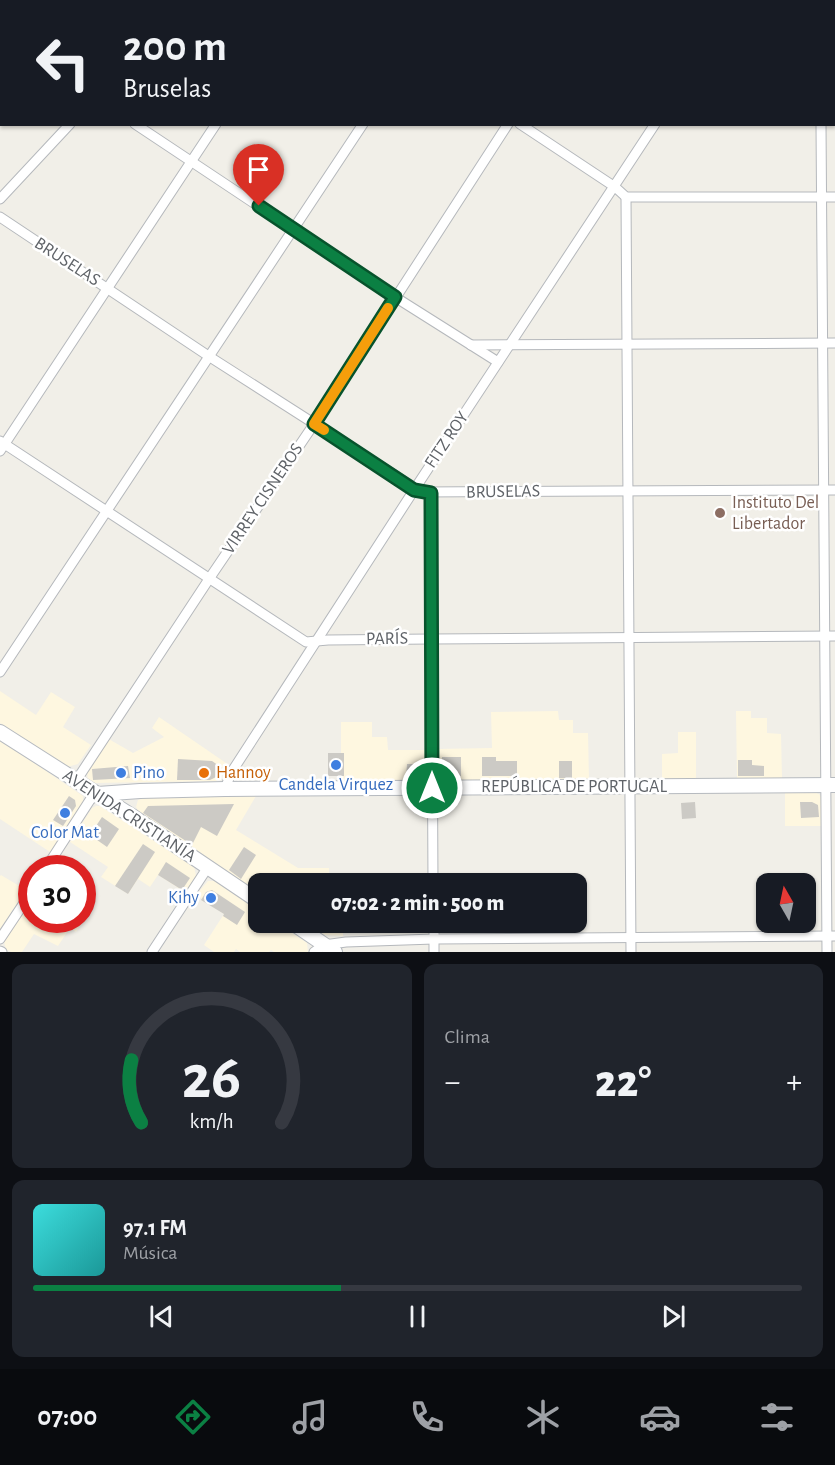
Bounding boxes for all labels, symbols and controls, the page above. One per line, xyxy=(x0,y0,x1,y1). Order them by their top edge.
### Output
icon: left xyxy=(24,24,102,102)
text: 200 m xyxy=(123,26,227,68)
text: Bruselas xyxy=(123,75,211,102)
pin xyxy=(233,144,284,206)
icon: arrive xyxy=(242,153,275,186)
street label: BRUSELAS xyxy=(31,234,103,290)
street label: FITZ ROY xyxy=(422,408,473,471)
street label: VIRREY CISNEROS xyxy=(219,440,307,558)
street label: BRUSELAS xyxy=(466,482,540,502)
place label: Instituto Del Libertador xyxy=(732,494,819,533)
marker: Instituto Del Libertador xyxy=(713,506,727,520)
street label: PARÍS xyxy=(366,627,408,648)
position arrow xyxy=(400,756,464,820)
marker: Candela Virquez xyxy=(329,758,343,772)
street label: AVENIDA CRISTIANÍA xyxy=(59,764,201,866)
place label: Pino xyxy=(133,764,165,782)
place label: Hannoy xyxy=(216,764,271,782)
marker: Pino xyxy=(114,766,128,780)
marker: Hannoy xyxy=(197,766,211,780)
street label: REPÚBLICA DE PORTUGAL xyxy=(481,775,667,796)
place label: Candela Virquez xyxy=(279,776,393,794)
marker: Color Mat xyxy=(58,806,72,820)
place label: Color Mat xyxy=(31,824,99,842)
speed limit sign: 30 xyxy=(18,855,96,933)
north arrow xyxy=(756,873,816,933)
map controls xyxy=(756,873,816,933)
place label: Kihy xyxy=(168,889,199,907)
marker: Kihy xyxy=(204,891,218,905)
text: 07:02 · 2 min · 500 m xyxy=(331,892,504,914)
text: Clima xyxy=(445,1027,490,1047)
text: 26 xyxy=(182,1047,242,1109)
text: 22° xyxy=(595,1060,651,1105)
text: − xyxy=(445,1066,460,1099)
text: + xyxy=(786,1066,802,1099)
text: km/h xyxy=(190,1111,234,1132)
text: 97.1 FM xyxy=(123,1217,187,1239)
text: Música xyxy=(123,1243,178,1263)
icon: previous xyxy=(145,1300,178,1333)
icon: pause xyxy=(401,1300,434,1333)
icon: next xyxy=(657,1300,690,1333)
icon: directions xyxy=(172,1396,214,1438)
icon: music xyxy=(289,1396,331,1438)
icon: phone xyxy=(406,1396,448,1438)
icon: climate xyxy=(522,1396,564,1438)
icon: car xyxy=(639,1396,681,1438)
icon: filters xyxy=(756,1396,798,1438)
text: 07:00 xyxy=(37,1403,97,1430)

